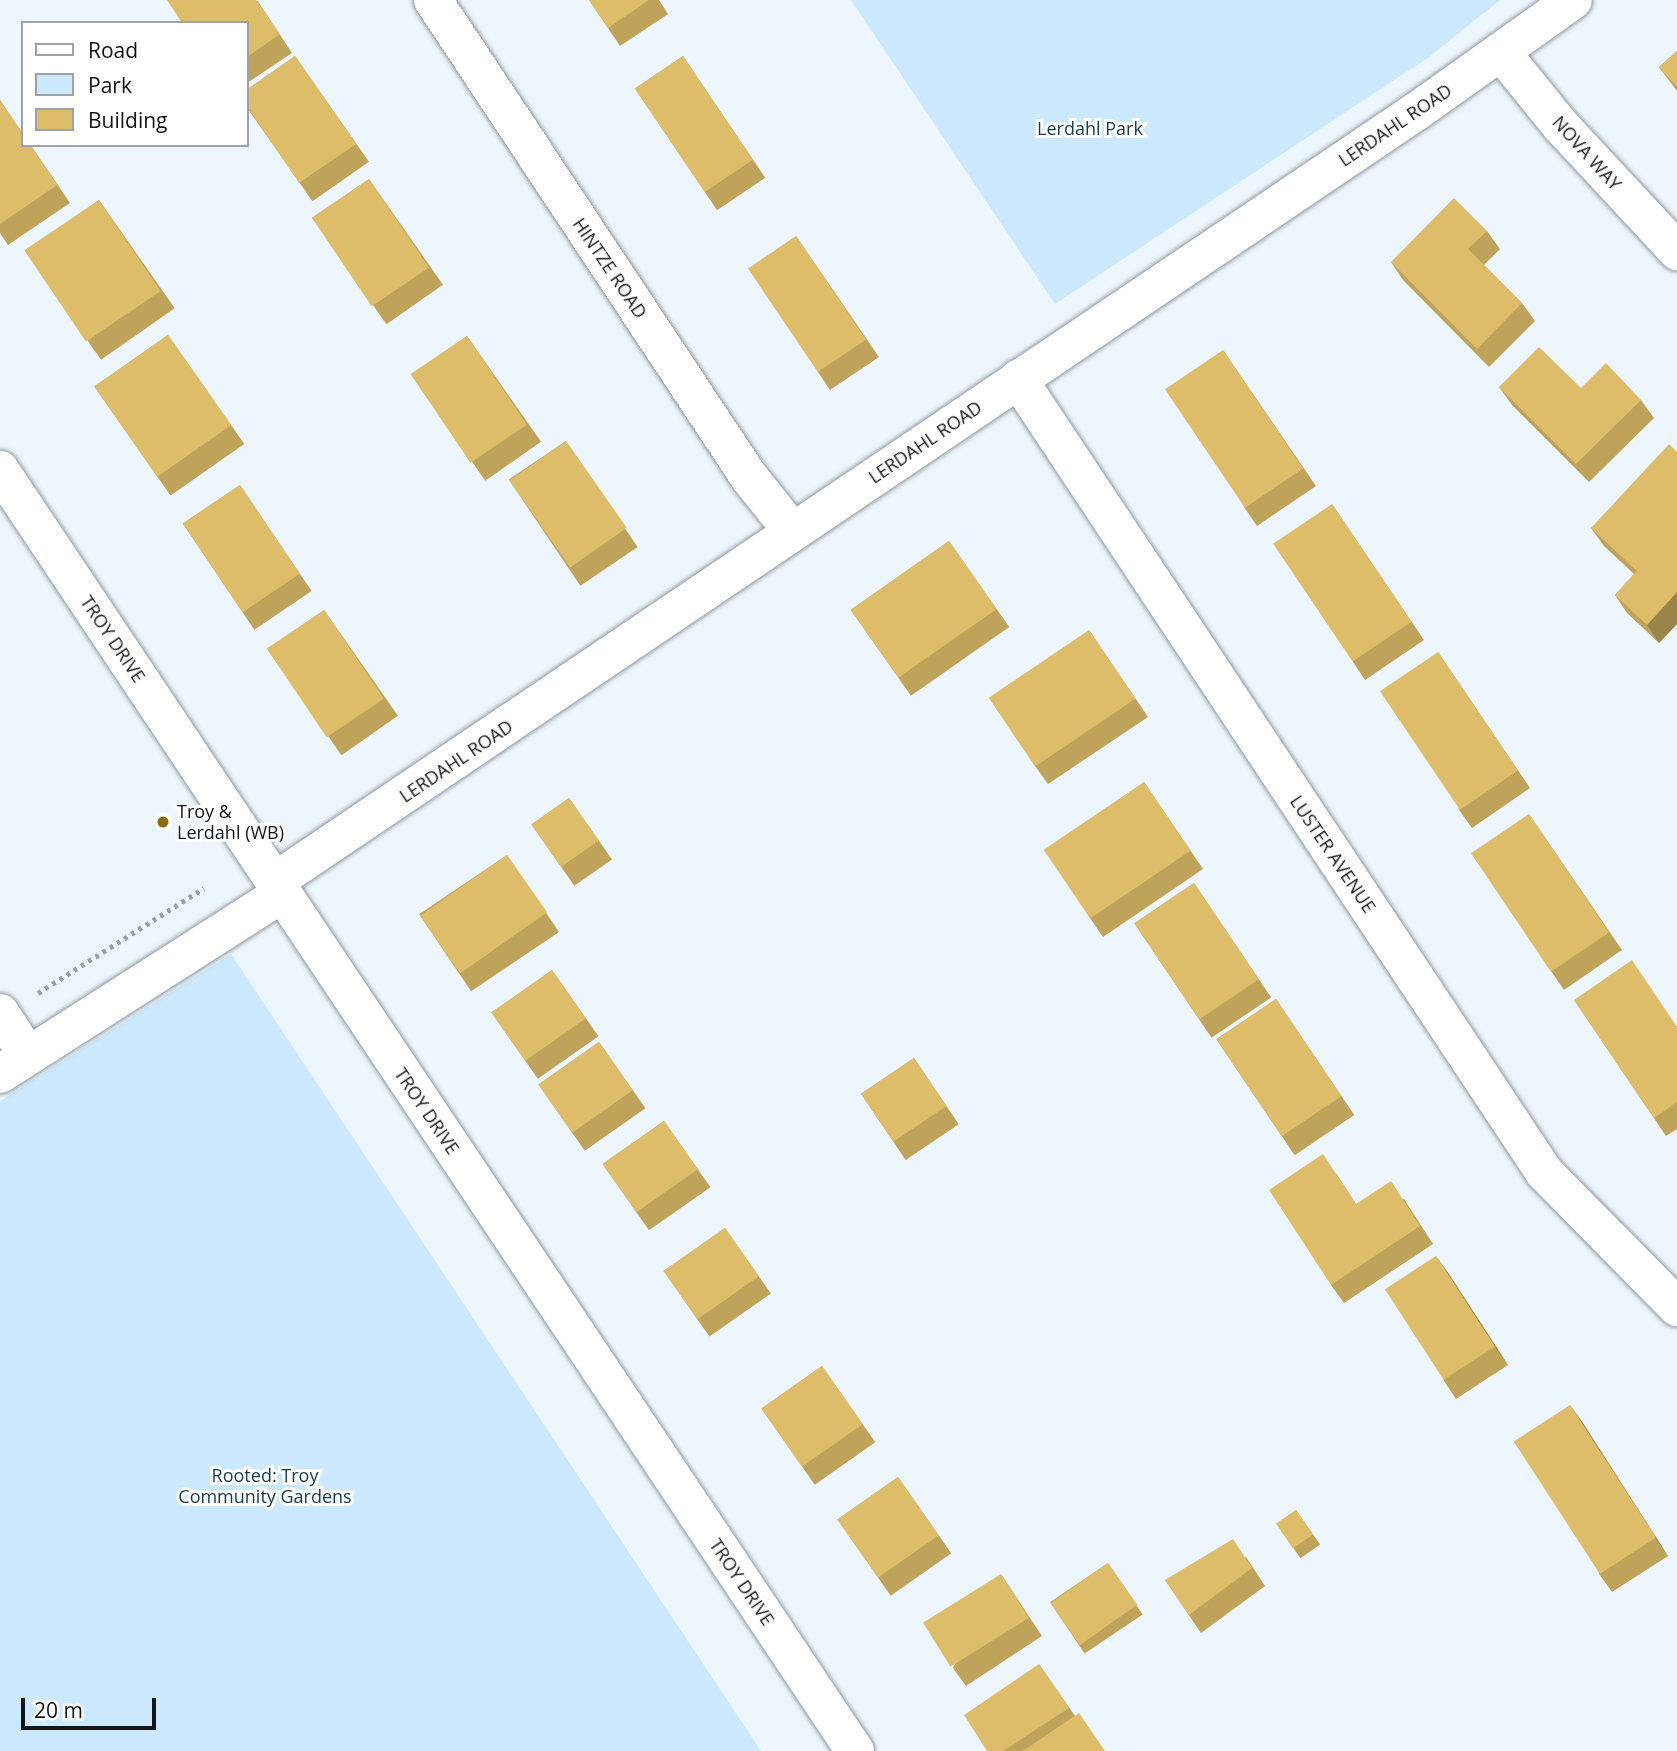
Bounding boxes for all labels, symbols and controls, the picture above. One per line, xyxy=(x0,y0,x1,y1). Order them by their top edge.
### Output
legend xyxy=(21,21,248,147)
text: Road xyxy=(88,36,138,64)
text: Park xyxy=(88,71,132,99)
street label: LERDAHL ROAD xyxy=(1334,79,1456,171)
text: Building xyxy=(88,106,167,134)
street label: NOVA WAY xyxy=(1548,111,1626,195)
park label: Lerdahl Park xyxy=(1037,117,1143,139)
street label: HINTZE ROAD xyxy=(569,214,651,322)
street label: LERDAHL ROAD xyxy=(864,396,986,488)
street label: TROY DRIVE xyxy=(76,592,150,686)
street label: LERDAHL ROAD xyxy=(395,715,517,807)
street label: LUSTER AVENUE xyxy=(1286,791,1380,917)
place label: Troy & Lerdahl (WB) xyxy=(177,801,284,844)
marker: Troy & Lerdahl (WB) xyxy=(155,814,171,830)
street label: TROY DRIVE xyxy=(390,1064,464,1158)
park label: Rooted: Troy Community Gardens xyxy=(178,1465,352,1508)
street label: TROY DRIVE xyxy=(705,1535,779,1629)
scale bar xyxy=(24,1684,159,1728)
text: 20 m xyxy=(34,1696,83,1724)

